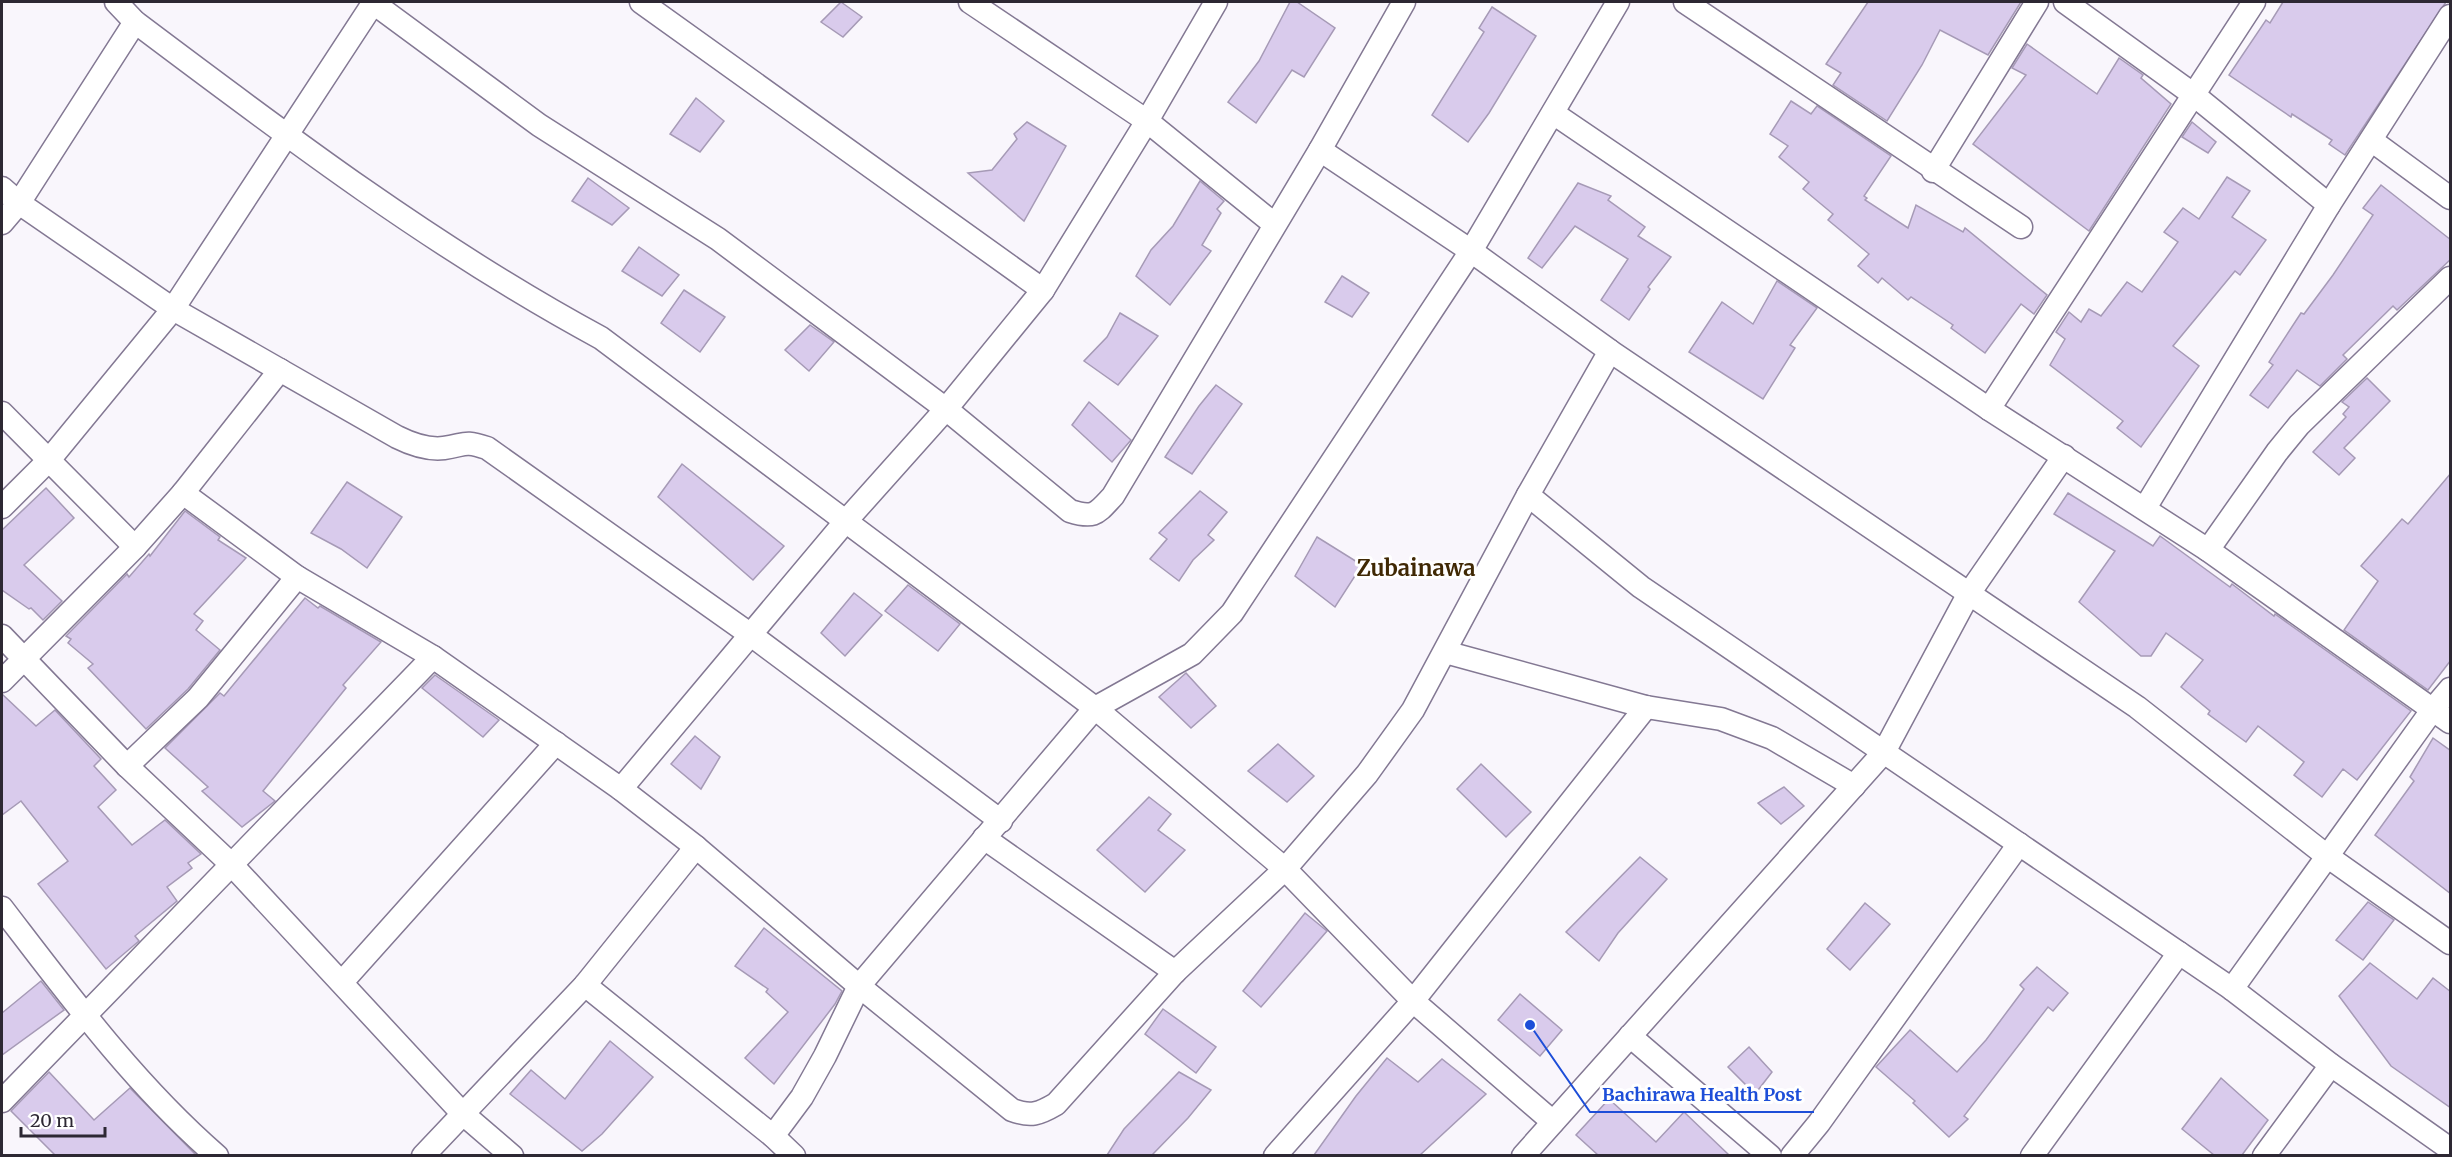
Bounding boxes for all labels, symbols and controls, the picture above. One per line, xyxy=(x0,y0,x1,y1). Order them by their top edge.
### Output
district label: Zubainawa xyxy=(1356,554,1476,582)
callout: Bachirawa Health Post xyxy=(1590,1076,1814,1112)
text: Bachirawa Health Post xyxy=(1602,1083,1803,1106)
scale bar xyxy=(21,1100,105,1138)
text: 20 m xyxy=(30,1109,74,1132)

